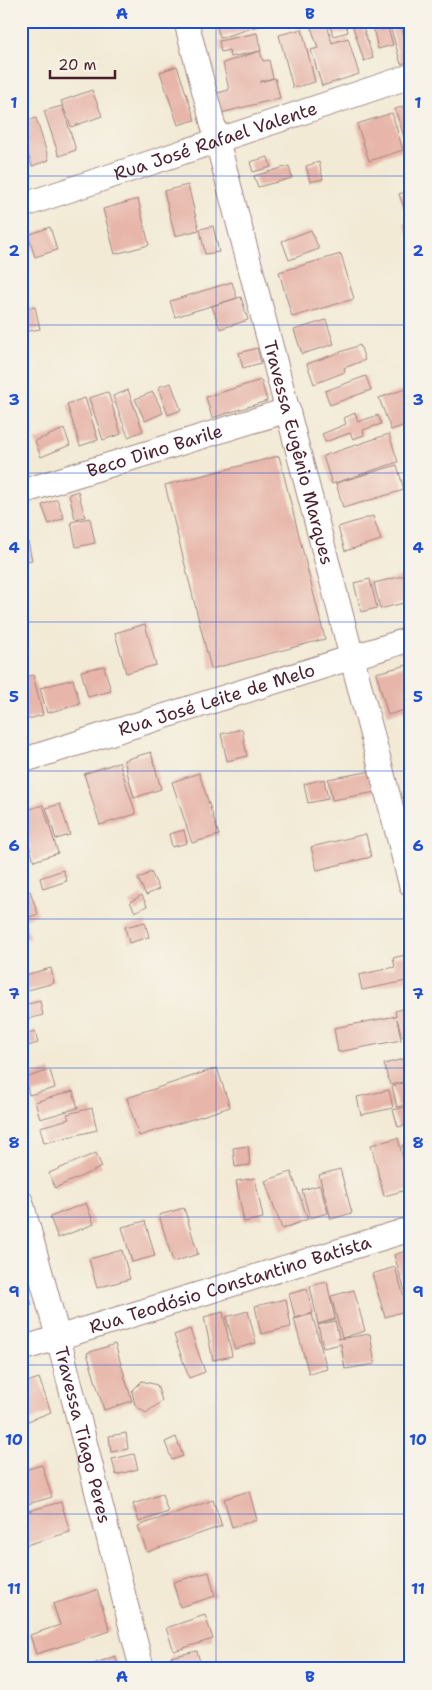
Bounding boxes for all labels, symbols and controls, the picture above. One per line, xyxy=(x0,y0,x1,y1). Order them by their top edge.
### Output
text: A xyxy=(116,3,128,24)
text: B xyxy=(305,3,315,24)
scale bar xyxy=(50,48,115,80)
text: 20 m xyxy=(58,55,97,75)
text: 1 xyxy=(10,92,18,113)
text: 1 xyxy=(414,92,422,113)
street label: Rua José Rafael Valente xyxy=(111,96,320,186)
text: 2 xyxy=(8,240,20,261)
text: 2 xyxy=(412,240,424,261)
street label: Travessa Eugênio Marques xyxy=(258,338,339,567)
text: 3 xyxy=(8,389,20,410)
text: 3 xyxy=(412,389,424,410)
street label: Beco Dino Barile xyxy=(84,419,226,483)
text: 4 xyxy=(8,537,20,558)
text: 4 xyxy=(412,537,424,558)
street label: Rua José Leite de Melo xyxy=(115,658,318,742)
text: 5 xyxy=(9,686,19,707)
text: 5 xyxy=(413,686,423,707)
text: 6 xyxy=(8,835,20,856)
text: 6 xyxy=(412,835,424,856)
text: 7 xyxy=(8,983,20,1004)
text: 7 xyxy=(412,983,424,1004)
text: 8 xyxy=(8,1132,20,1153)
text: 8 xyxy=(412,1132,424,1153)
street label: Rua Teodósio Constantino Batista xyxy=(87,1230,374,1339)
text: 9 xyxy=(8,1281,20,1302)
text: 9 xyxy=(412,1281,424,1302)
street label: Travessa Tiago Peres xyxy=(49,1344,117,1526)
text: 10 xyxy=(5,1429,23,1450)
text: 10 xyxy=(409,1429,427,1450)
text: 11 xyxy=(7,1578,21,1599)
text: 11 xyxy=(411,1578,425,1599)
text: A xyxy=(116,1666,128,1687)
text: B xyxy=(305,1666,315,1687)

